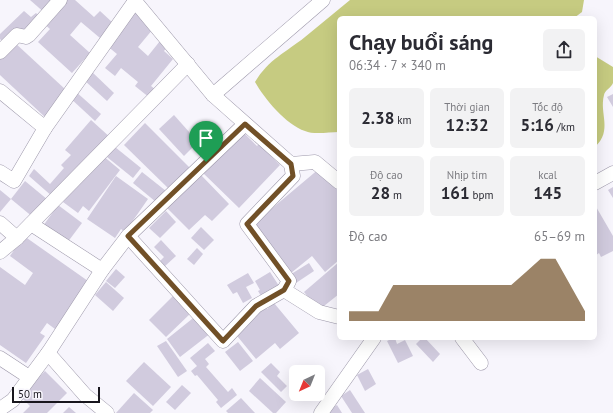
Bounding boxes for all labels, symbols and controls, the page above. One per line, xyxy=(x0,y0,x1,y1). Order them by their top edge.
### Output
text: Chạy buổi sáng xyxy=(349,28,493,56)
button: share xyxy=(543,29,585,71)
text: 06:34 · 7 × 340 m xyxy=(349,57,446,74)
text: Thời gian xyxy=(444,100,490,114)
text: Tốc độ xyxy=(532,100,563,114)
text: 2.38 xyxy=(361,107,394,129)
text: km xyxy=(394,113,411,127)
text: 12:32 xyxy=(445,114,489,136)
text: 5:16 xyxy=(520,114,554,136)
text: /km xyxy=(554,120,575,134)
pin xyxy=(189,121,223,162)
icon: arrive xyxy=(195,127,217,149)
text: Độ cao xyxy=(370,168,403,182)
text: Nhịp tim xyxy=(447,168,487,182)
text: kcal xyxy=(538,168,557,182)
text: 28 xyxy=(371,182,390,204)
text: 161 xyxy=(441,182,470,204)
text: 145 xyxy=(533,182,562,204)
text: m xyxy=(390,188,402,202)
text: bpm xyxy=(470,188,493,202)
text: Độ cao xyxy=(349,228,388,245)
text: 65–69 m xyxy=(534,228,585,245)
north arrow xyxy=(289,365,325,401)
map controls xyxy=(289,365,325,401)
scale bar xyxy=(12,385,100,404)
text: 50 m xyxy=(18,387,42,401)

